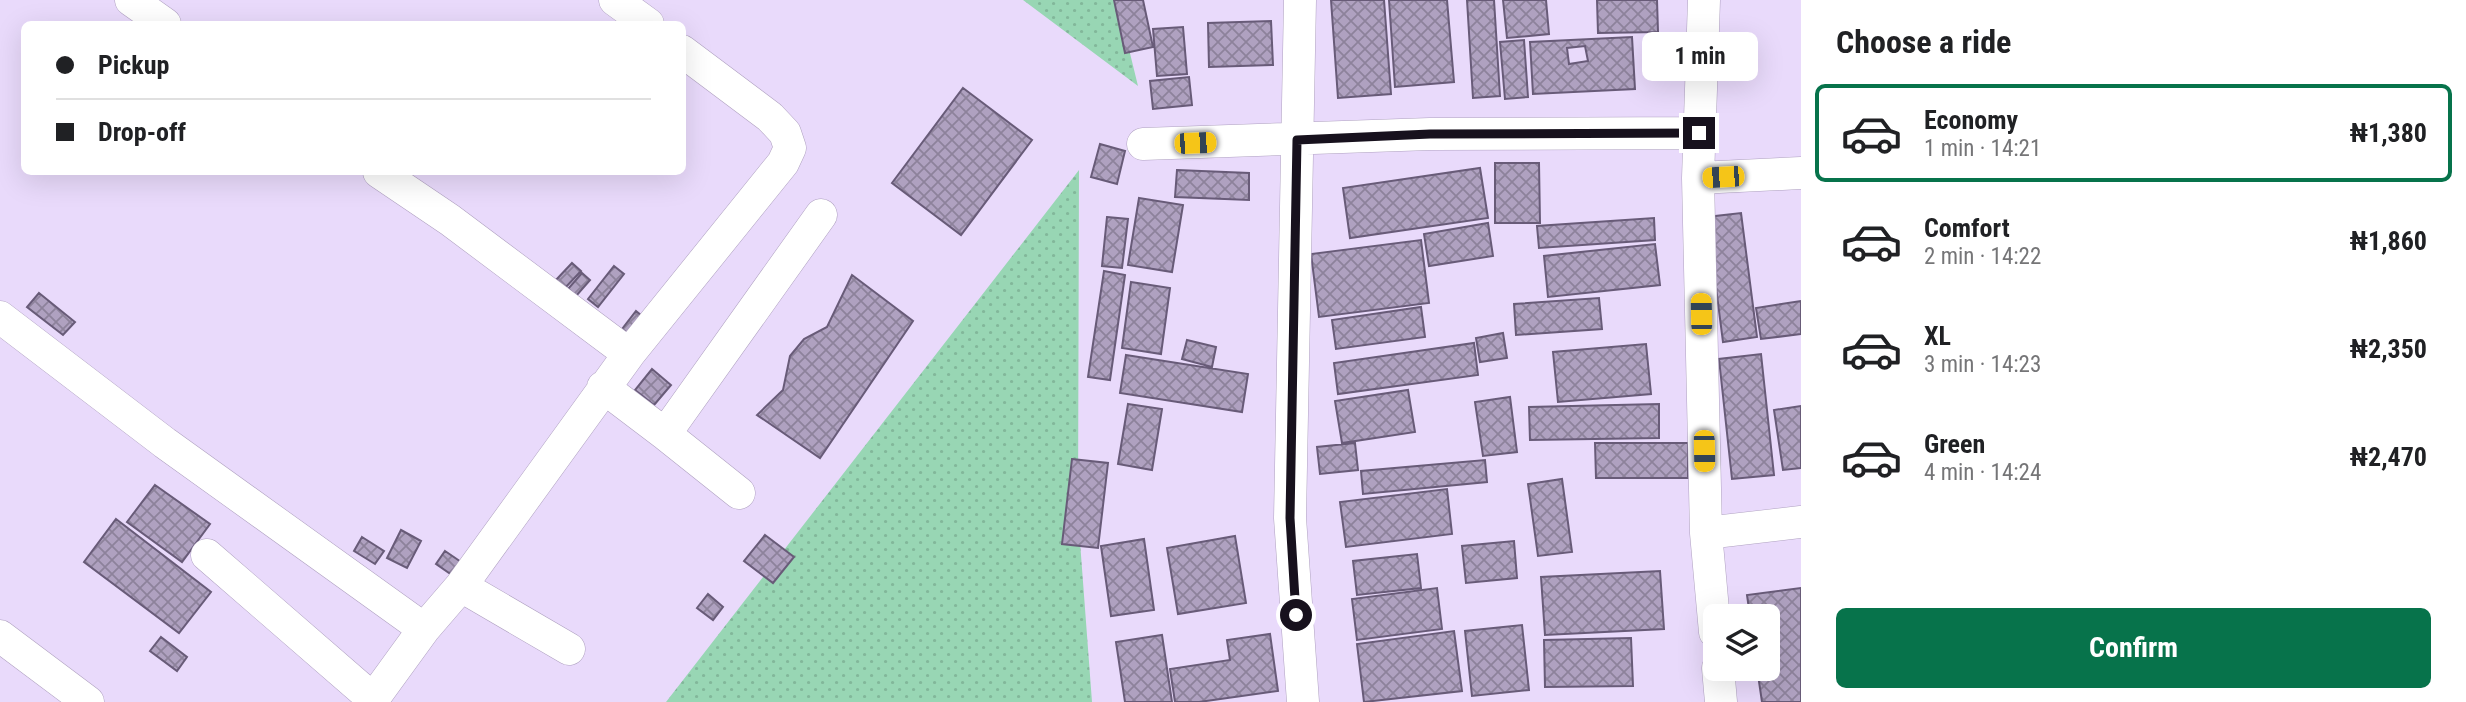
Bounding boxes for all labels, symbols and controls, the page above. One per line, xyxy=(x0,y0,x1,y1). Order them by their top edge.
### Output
text: Choose a ride xyxy=(1836,23,2011,61)
callout: 1 min xyxy=(1641,32,1757,80)
text: 1 min xyxy=(1674,43,1726,70)
text: Pickup xyxy=(98,50,169,80)
icon: car xyxy=(1840,102,1903,165)
text: Economy xyxy=(1924,105,2018,135)
text: Drop-off xyxy=(98,117,186,147)
route end xyxy=(1683,117,1715,149)
text: ₦1,380 xyxy=(2350,118,2427,148)
car xyxy=(1174,132,1217,154)
text: 1 min · 14:21 xyxy=(1924,135,2041,162)
car xyxy=(1702,165,1745,189)
icon: car xyxy=(1840,210,1903,273)
text: Comfort xyxy=(1924,213,2010,243)
text: ₦1,860 xyxy=(2350,226,2427,256)
text: 2 min · 14:22 xyxy=(1924,243,2041,270)
car xyxy=(1691,293,1712,335)
icon: car xyxy=(1840,318,1903,381)
text: XL xyxy=(1924,321,1951,351)
text: ₦2,350 xyxy=(2350,334,2427,364)
text: 3 min · 14:23 xyxy=(1924,351,2041,378)
icon: car xyxy=(1840,426,1903,489)
text: Green xyxy=(1924,429,1985,459)
car xyxy=(1694,430,1715,472)
text: ₦2,470 xyxy=(2350,442,2427,472)
text: 4 min · 14:24 xyxy=(1924,459,2041,486)
route start xyxy=(1280,599,1312,631)
map controls xyxy=(1703,604,1780,681)
button: layers xyxy=(1703,604,1780,681)
button: Confirm xyxy=(1836,608,2431,688)

